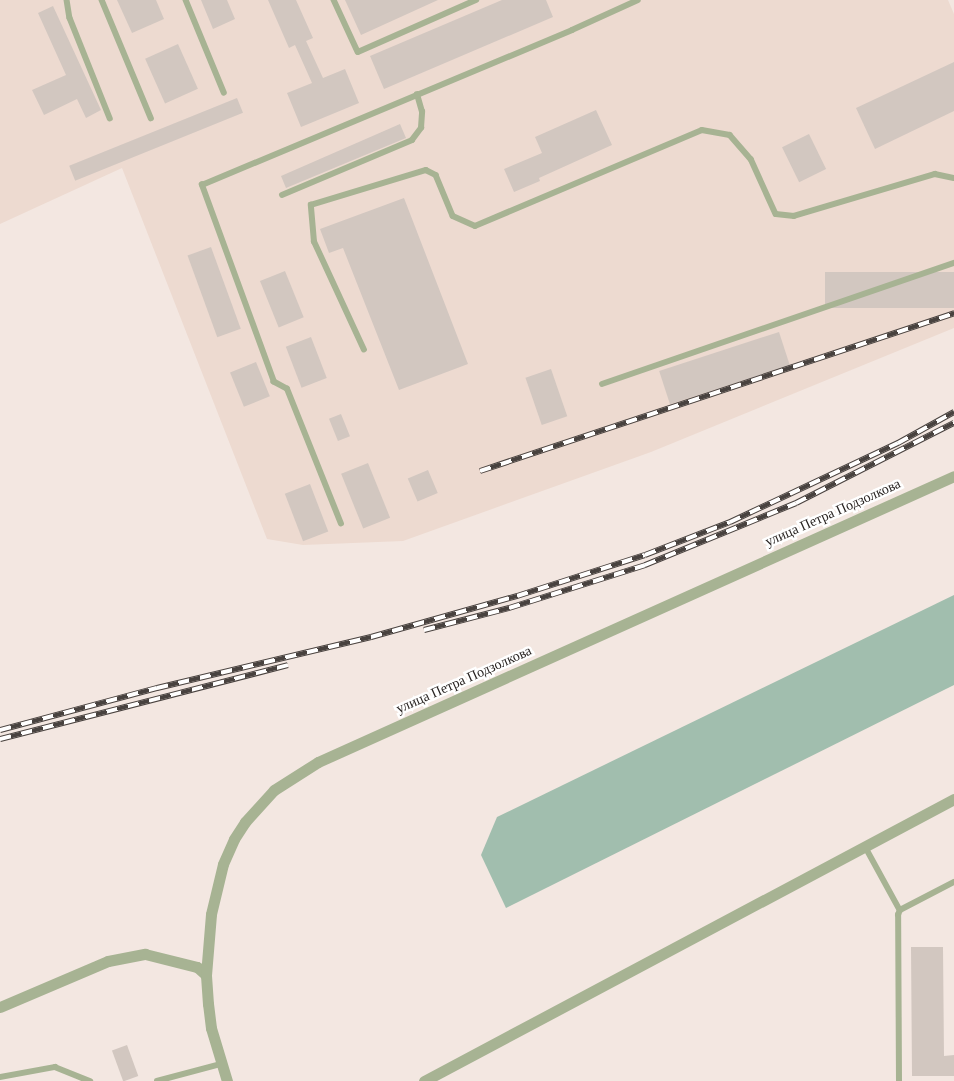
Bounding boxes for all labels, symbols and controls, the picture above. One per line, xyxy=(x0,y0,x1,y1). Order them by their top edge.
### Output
street label: улица Петра Подзолкова xyxy=(763,476,903,550)
street label: улица Петра Подзолкова xyxy=(394,643,534,717)

